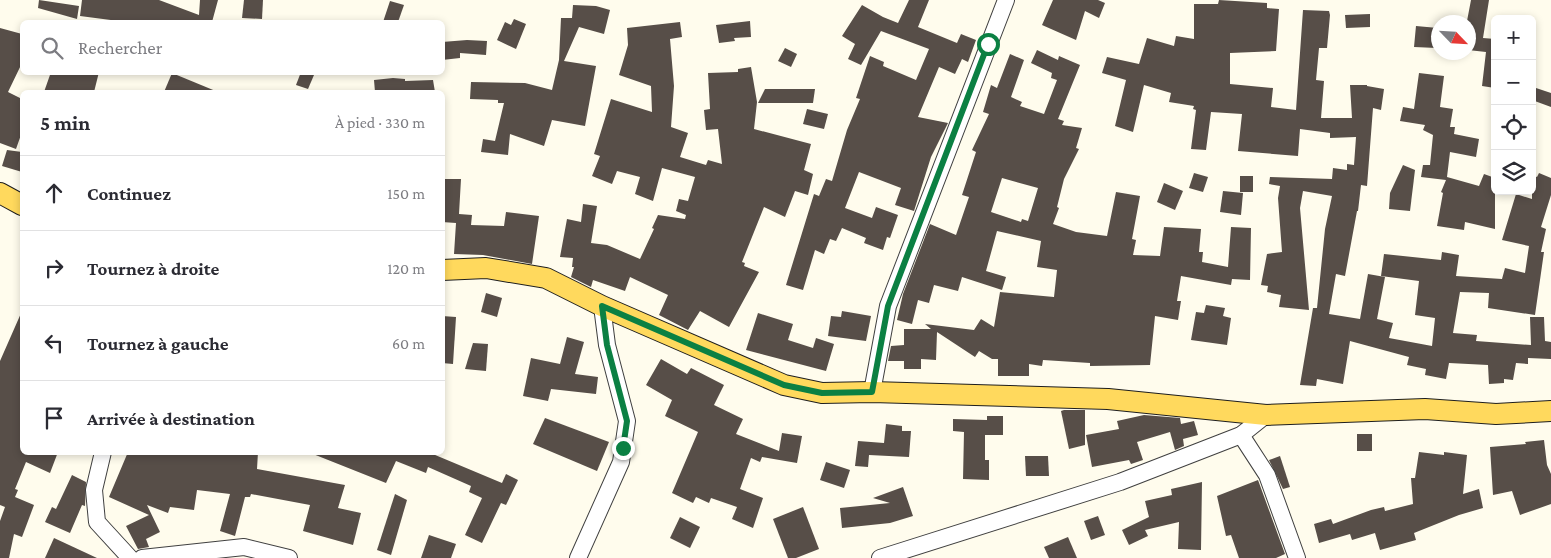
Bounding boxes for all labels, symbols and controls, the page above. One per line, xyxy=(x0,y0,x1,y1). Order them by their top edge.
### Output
north arrow xyxy=(1431,15,1476,60)
map controls xyxy=(1491,15,1536,195)
button: + xyxy=(1491,15,1536,60)
search box xyxy=(20,20,445,75)
route start xyxy=(977,33,1000,56)
icon: search xyxy=(38,34,66,62)
text: Rechercher xyxy=(78,37,162,58)
button: − xyxy=(1491,60,1536,105)
button: locate xyxy=(1491,105,1536,150)
text: 5 min xyxy=(40,111,90,135)
text: À pied · 330 m xyxy=(335,114,425,131)
button: layers xyxy=(1491,150,1536,195)
icon: ahead xyxy=(40,179,68,207)
text: Continuez xyxy=(87,183,171,204)
text: 150 m xyxy=(387,185,425,202)
icon: right xyxy=(40,254,68,282)
text: Tournez à droite xyxy=(87,258,219,279)
text: 120 m xyxy=(387,260,425,277)
icon: left xyxy=(40,329,68,357)
text: Tournez à gauche xyxy=(87,333,229,354)
text: 60 m xyxy=(392,335,425,352)
icon: arrive xyxy=(40,404,68,432)
text: Arrivée à destination xyxy=(87,408,255,429)
route end xyxy=(612,437,635,460)

